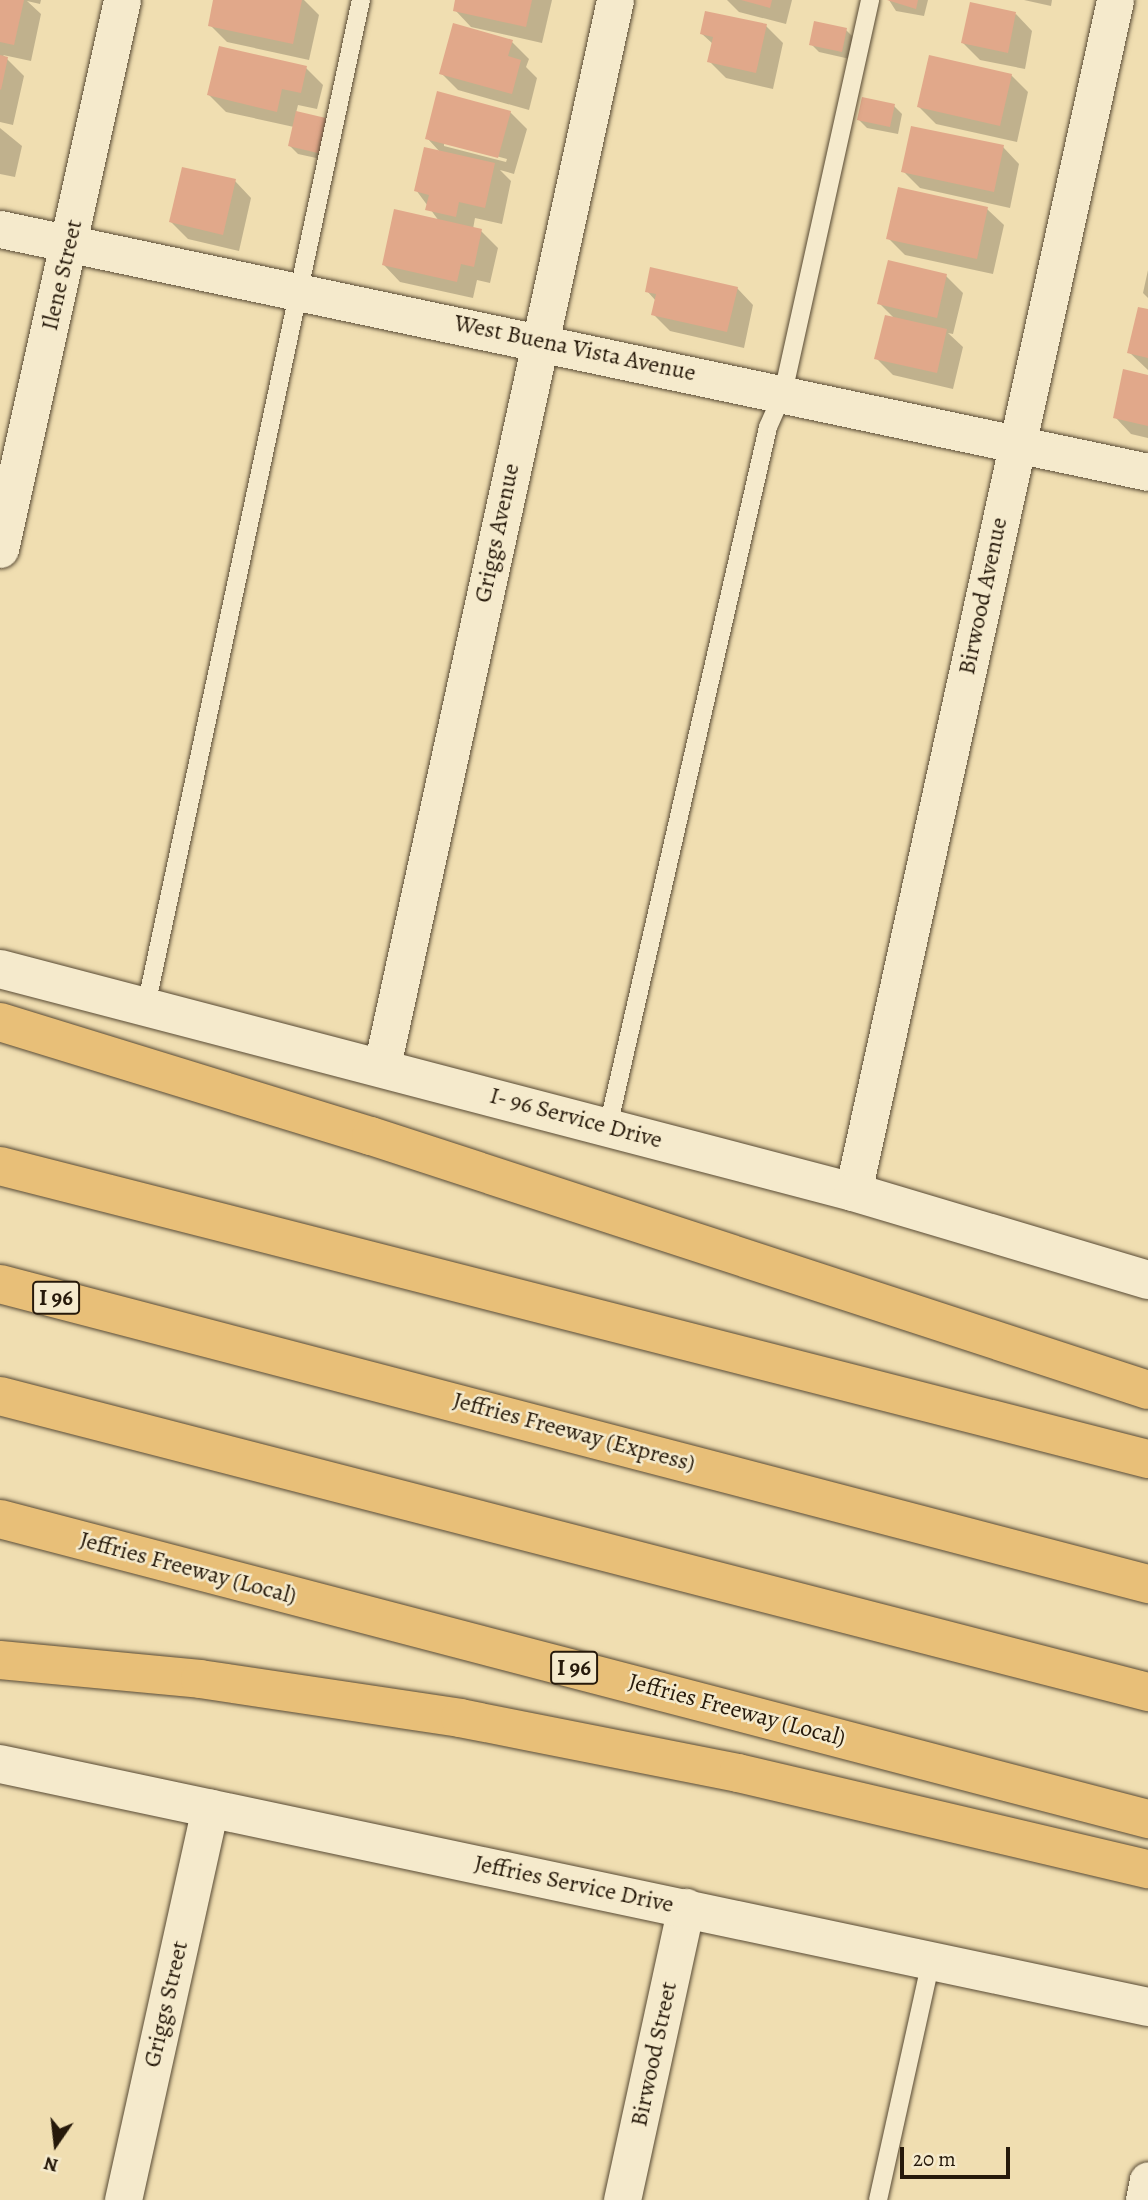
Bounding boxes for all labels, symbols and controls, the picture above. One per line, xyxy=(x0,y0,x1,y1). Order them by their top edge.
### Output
street label: Ilene Street xyxy=(35,217,89,333)
street label: West Buena Vista Avenue xyxy=(452,308,698,388)
street label: Griggs Avenue xyxy=(468,461,526,605)
street label: Birwood Avenue xyxy=(952,515,1014,677)
street label: I- 96 Service Drive xyxy=(486,1081,666,1155)
road number: I 96 xyxy=(32,1278,80,1317)
street label: Jeffries Freeway (Express) xyxy=(450,1386,698,1478)
street label: Jeffries Freeway (Local) xyxy=(77,1525,299,1611)
road number: I 96 xyxy=(550,1648,598,1688)
street label: Jeffries Freeway (Local) xyxy=(626,1667,848,1753)
street label: Jeffries Service Drive xyxy=(472,1849,676,1919)
street label: Griggs Street xyxy=(137,1938,195,2070)
street label: Birwood Street xyxy=(625,1979,683,2129)
north arrow xyxy=(21,2109,91,2179)
scale bar xyxy=(903,2134,1013,2178)
text: 20 m xyxy=(913,2145,956,2173)
text: N xyxy=(41,2150,61,2179)

